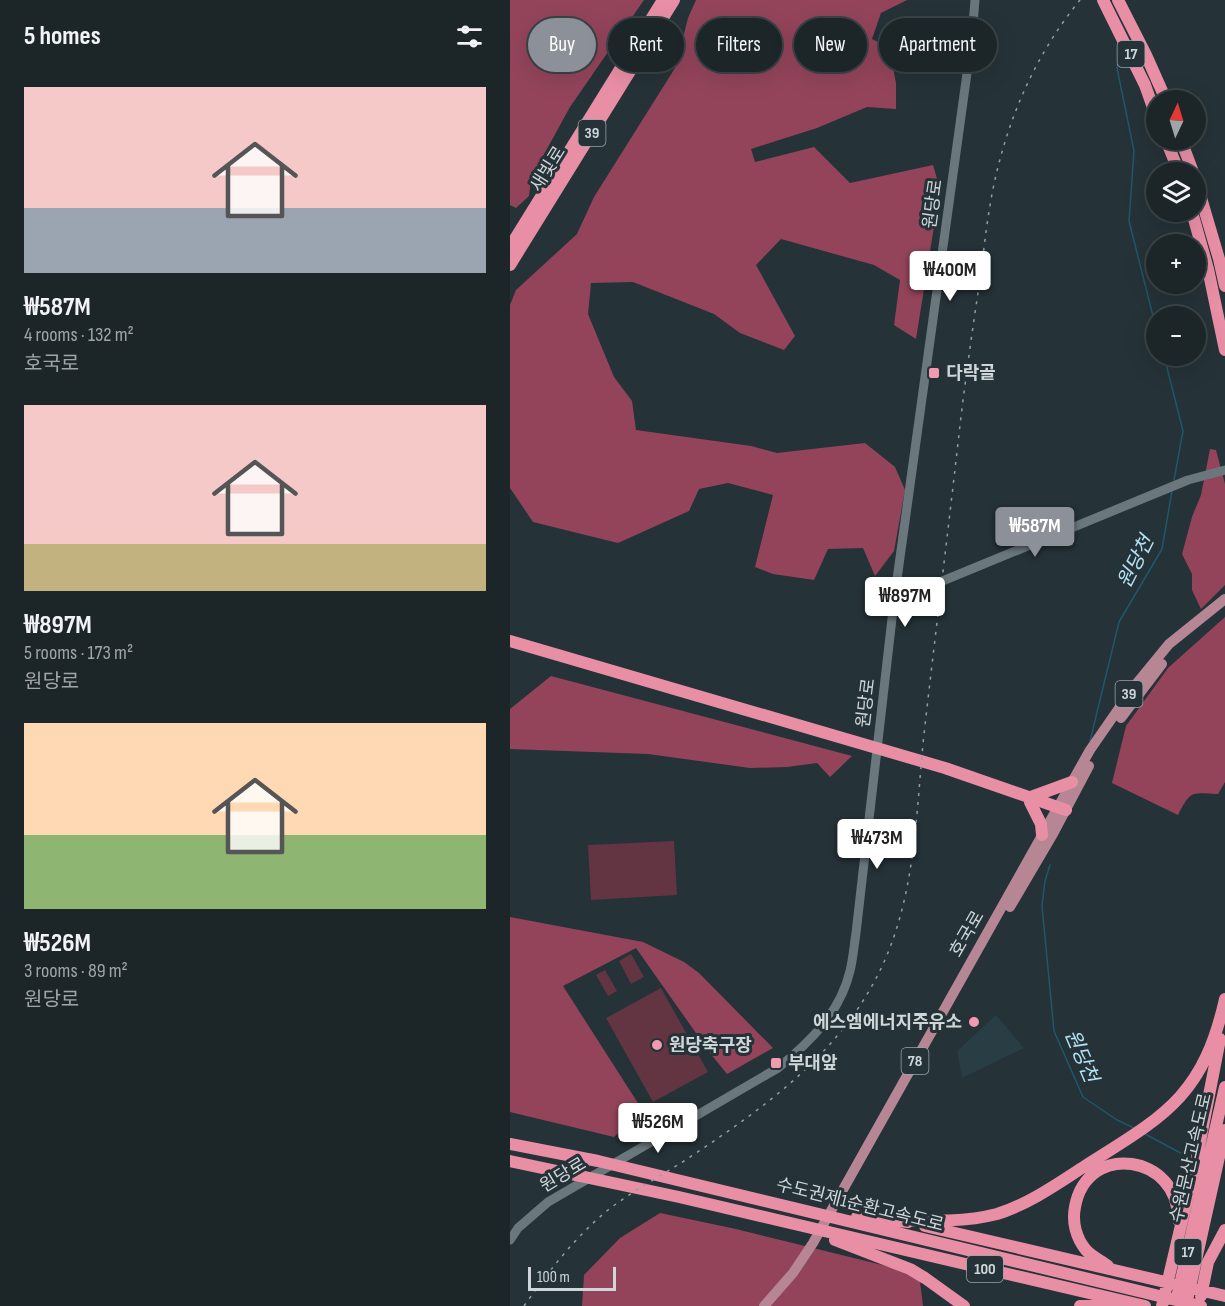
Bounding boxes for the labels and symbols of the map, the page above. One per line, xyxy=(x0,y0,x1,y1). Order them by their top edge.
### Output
road number: 17 xyxy=(1118,41,1144,67)
north arrow xyxy=(1146,90,1206,150)
road number: 39 xyxy=(578,120,606,146)
street label: 새빛로 xyxy=(526,142,570,196)
street label: 원당로 xyxy=(919,178,947,230)
pin: ₩400M xyxy=(908,251,992,302)
place label: 다락골 xyxy=(946,363,996,384)
marker: 다락골 xyxy=(927,366,941,380)
pin: ₩587M xyxy=(993,507,1077,558)
water label: 원당천 xyxy=(1113,530,1160,592)
pin: ₩897M xyxy=(863,577,947,628)
street label: 원당로 xyxy=(853,677,879,729)
road number: 39 xyxy=(1116,681,1142,707)
pin: ₩473M xyxy=(835,819,919,870)
street label: 호국로 xyxy=(945,907,989,961)
place label: 에스엠에너지주유소 xyxy=(813,1012,962,1033)
marker: 에스엠에너지주유소 xyxy=(967,1015,981,1029)
water label: 원당천 xyxy=(1059,1026,1104,1088)
place label: 원당축구장 xyxy=(669,1035,752,1056)
marker: 원당축구장 xyxy=(650,1038,664,1052)
road number: 78 xyxy=(902,1048,928,1074)
place label: 부대앞 xyxy=(788,1053,838,1074)
marker: 부대앞 xyxy=(769,1056,783,1070)
street label: 수원문산고속도로 xyxy=(1166,1091,1216,1225)
pin: ₩526M xyxy=(616,1103,700,1154)
street label: 원당로 xyxy=(536,1153,590,1197)
street label: 수도권제1순환고속도로 xyxy=(774,1174,946,1236)
road number: 17 xyxy=(1174,1239,1202,1265)
road number: 100 xyxy=(967,1256,1003,1282)
scale bar xyxy=(528,1264,616,1292)

